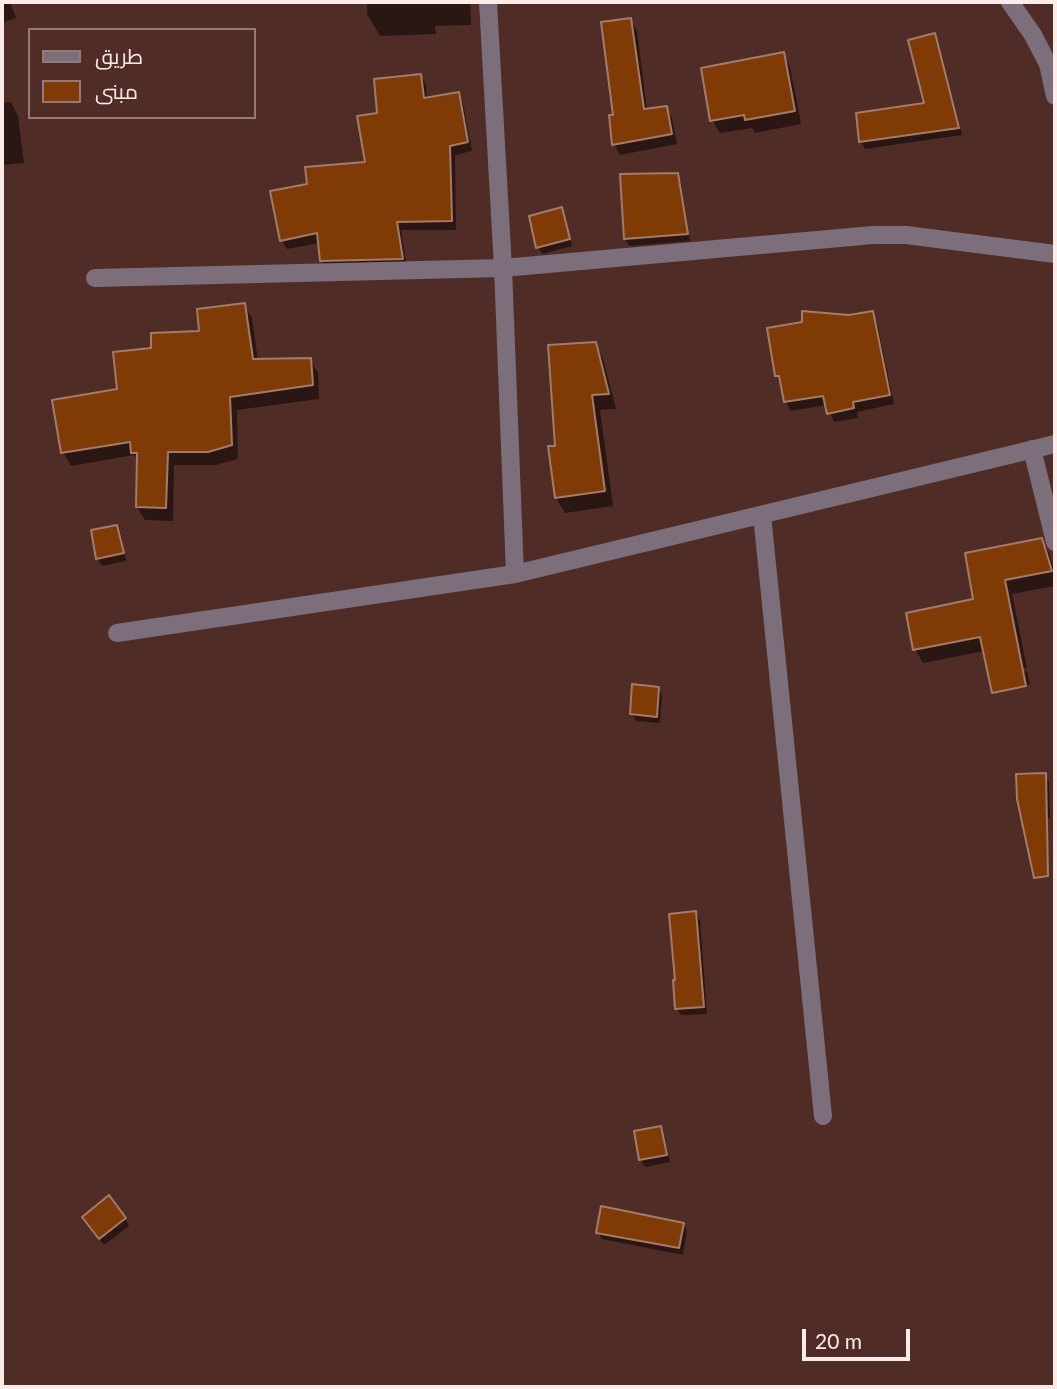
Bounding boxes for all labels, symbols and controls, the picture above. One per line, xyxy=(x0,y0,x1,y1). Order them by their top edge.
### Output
legend xyxy=(28,28,256,119)
text: طريق xyxy=(95,43,143,68)
text: مبنى xyxy=(95,78,138,103)
scale bar xyxy=(805,1316,914,1360)
text: 20 m xyxy=(815,1328,862,1353)

